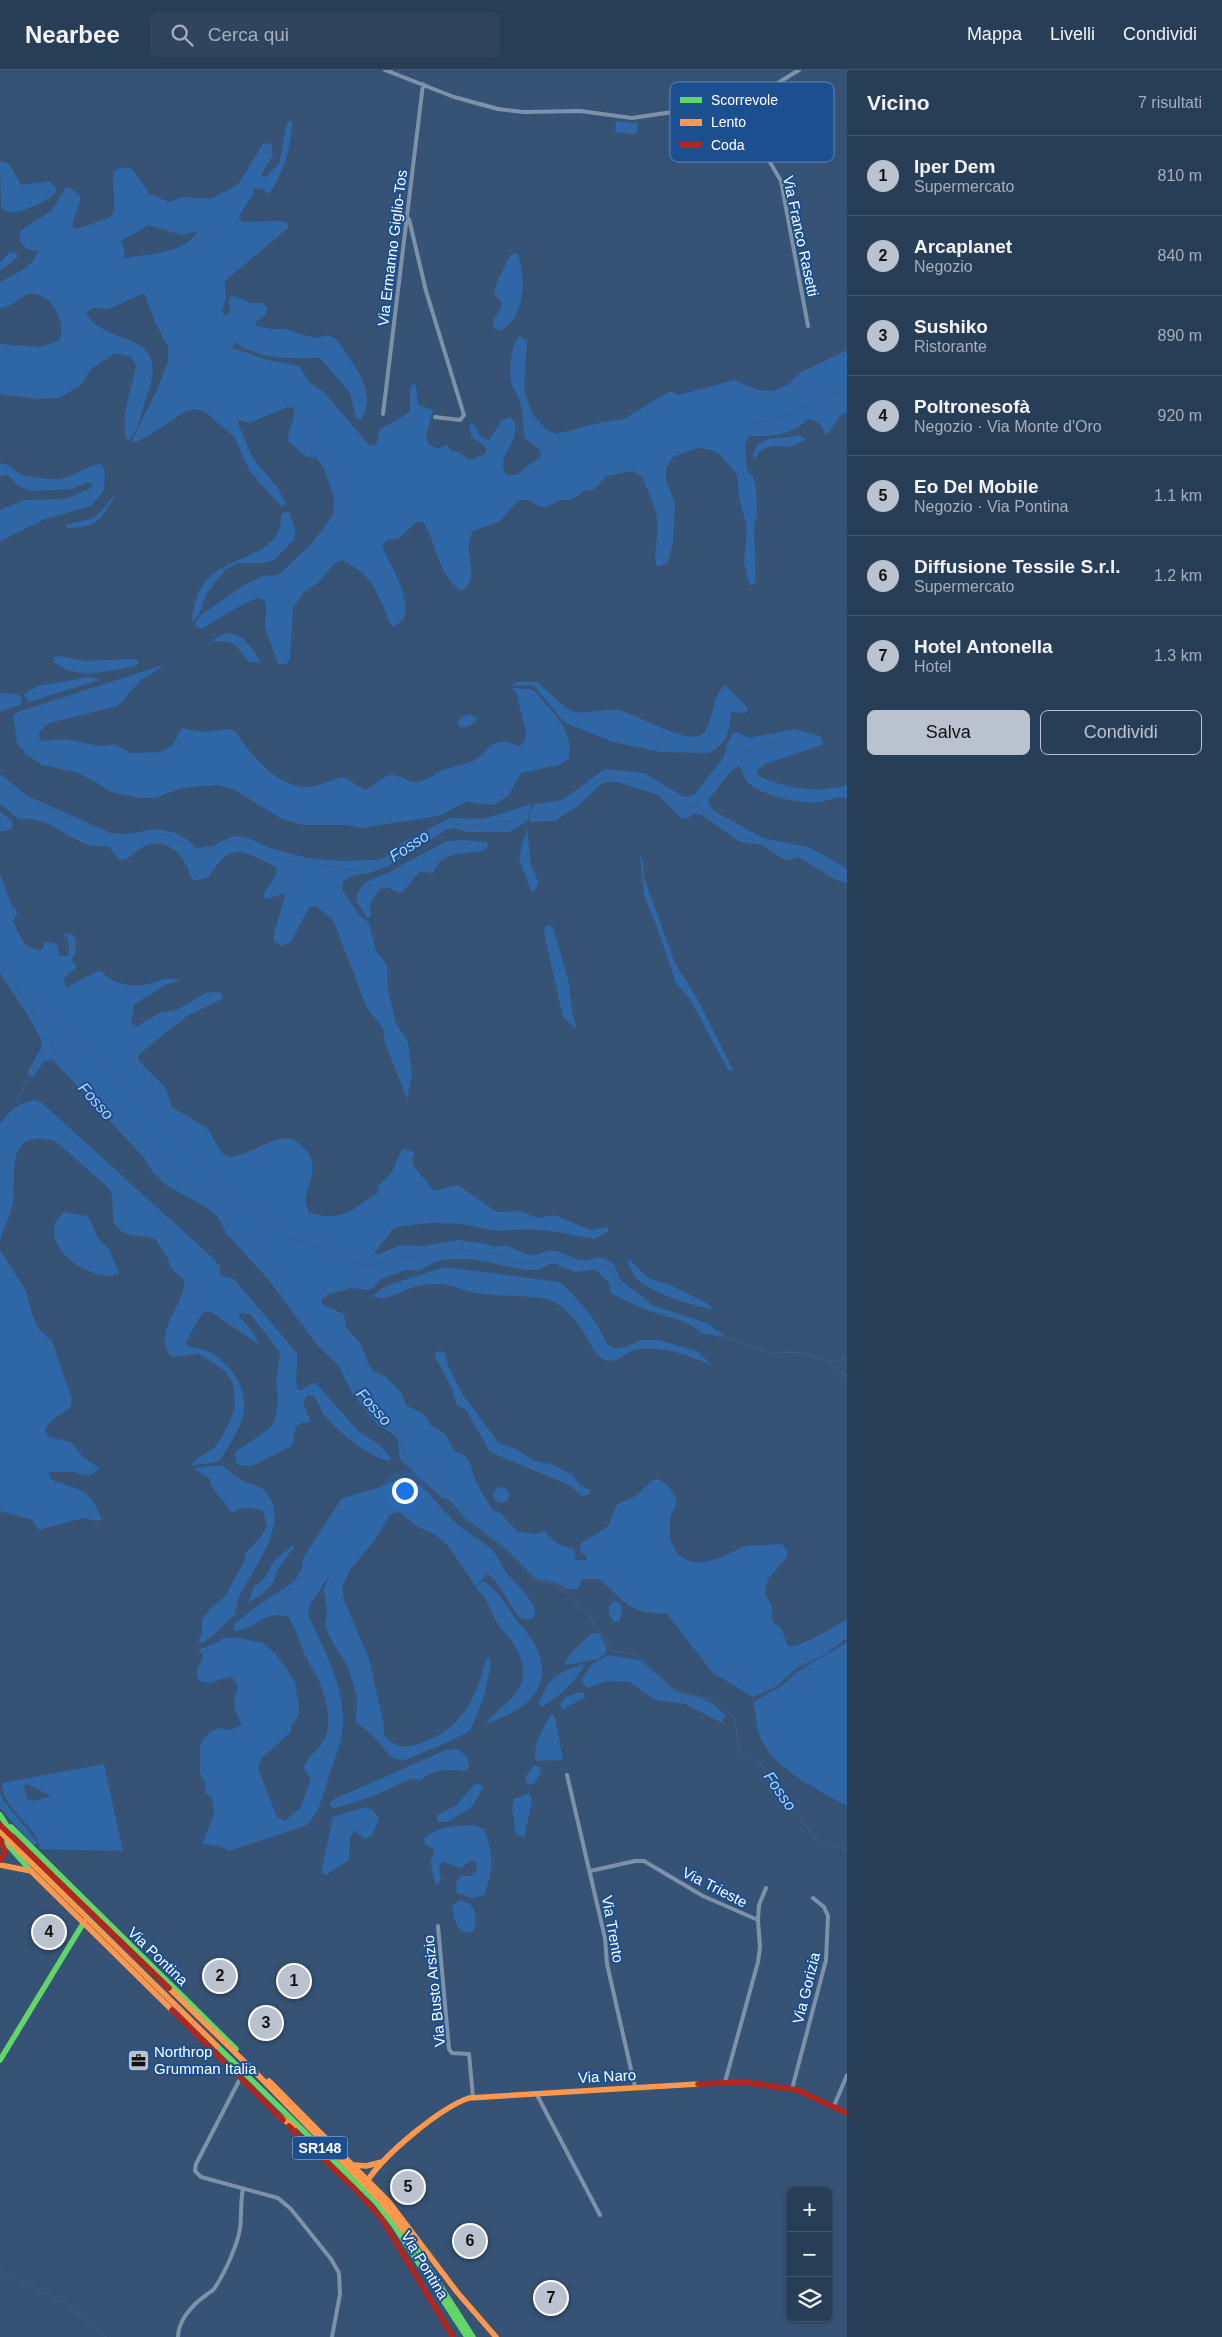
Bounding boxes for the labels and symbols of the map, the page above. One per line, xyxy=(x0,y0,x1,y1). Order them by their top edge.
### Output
legend xyxy=(670,82,834,162)
text: Scorrevole xyxy=(711,92,778,108)
text: Lento xyxy=(711,114,746,130)
text: Coda xyxy=(711,137,745,153)
street label: Via Ermanno Giglio-Tos xyxy=(374,169,410,327)
street label: Via Franco Rasetti xyxy=(780,174,822,298)
water label: Fosso xyxy=(386,827,432,865)
water label: Fosso xyxy=(75,1079,117,1123)
water label: Fosso xyxy=(353,1385,395,1429)
your location xyxy=(392,1478,418,1504)
water label: Fosso xyxy=(761,1768,800,1814)
street label: Via Trieste xyxy=(680,1863,750,1911)
street label: Via Trento xyxy=(599,1894,627,1964)
pin: 4 xyxy=(33,1913,65,1951)
street label: Via Pontina xyxy=(125,1923,192,1989)
street label: Via Busto Arsizio xyxy=(420,1934,448,2048)
street label: Via Gorizia xyxy=(789,1950,823,2026)
pin: 2 xyxy=(204,1957,236,1995)
pin: 1 xyxy=(278,1962,310,2000)
pin: 3 xyxy=(250,2004,282,2042)
place label: Northrop Grumman Italia xyxy=(154,2043,257,2077)
office icon: Northrop Grumman Italia xyxy=(126,2048,150,2072)
street label: Via Naro xyxy=(578,2066,636,2086)
road number: SR148 xyxy=(292,2136,348,2160)
pin: 5 xyxy=(392,2168,424,2206)
pin: 6 xyxy=(454,2222,486,2260)
street label: Via Pontina xyxy=(398,2228,452,2303)
pin: 7 xyxy=(535,2279,567,2317)

